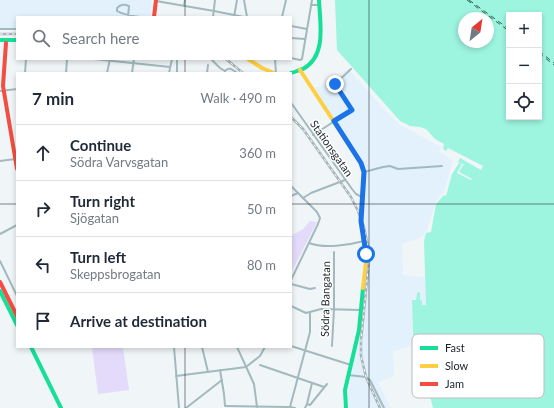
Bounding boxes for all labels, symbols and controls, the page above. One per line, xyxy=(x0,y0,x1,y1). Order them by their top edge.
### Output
north arrow xyxy=(458,12,494,48)
map controls xyxy=(506,12,542,120)
button: + xyxy=(506,12,542,48)
search box xyxy=(16,16,292,60)
icon: search xyxy=(30,27,52,49)
text: Search here xyxy=(62,29,139,47)
button: − xyxy=(506,48,542,84)
route end xyxy=(326,75,344,93)
button: locate xyxy=(506,84,542,120)
text: 7 min xyxy=(32,88,74,109)
text: Walk · 490 m xyxy=(200,90,276,106)
street label: Stationsgatan xyxy=(308,117,356,179)
text: Continue xyxy=(70,136,131,154)
icon: ahead xyxy=(32,142,54,164)
text: 360 m xyxy=(239,145,276,161)
text: Södra Varvsgatan xyxy=(70,154,168,170)
text: Turn right xyxy=(70,192,135,210)
icon: right xyxy=(32,198,54,220)
text: 50 m xyxy=(247,201,276,217)
text: Sjögatan xyxy=(70,210,119,226)
route start xyxy=(357,245,375,263)
text: Turn left xyxy=(70,248,126,266)
icon: left xyxy=(32,254,54,276)
text: 80 m xyxy=(247,257,276,273)
street label: Södra Bangatan xyxy=(318,261,332,337)
text: Skeppsbrogatan xyxy=(70,266,161,282)
icon: arrive xyxy=(32,310,54,332)
text: Arrive at destination xyxy=(70,312,207,330)
legend xyxy=(412,334,544,398)
text: Fast xyxy=(445,341,465,354)
text: Slow xyxy=(445,359,469,372)
text: Jam xyxy=(445,377,464,390)

